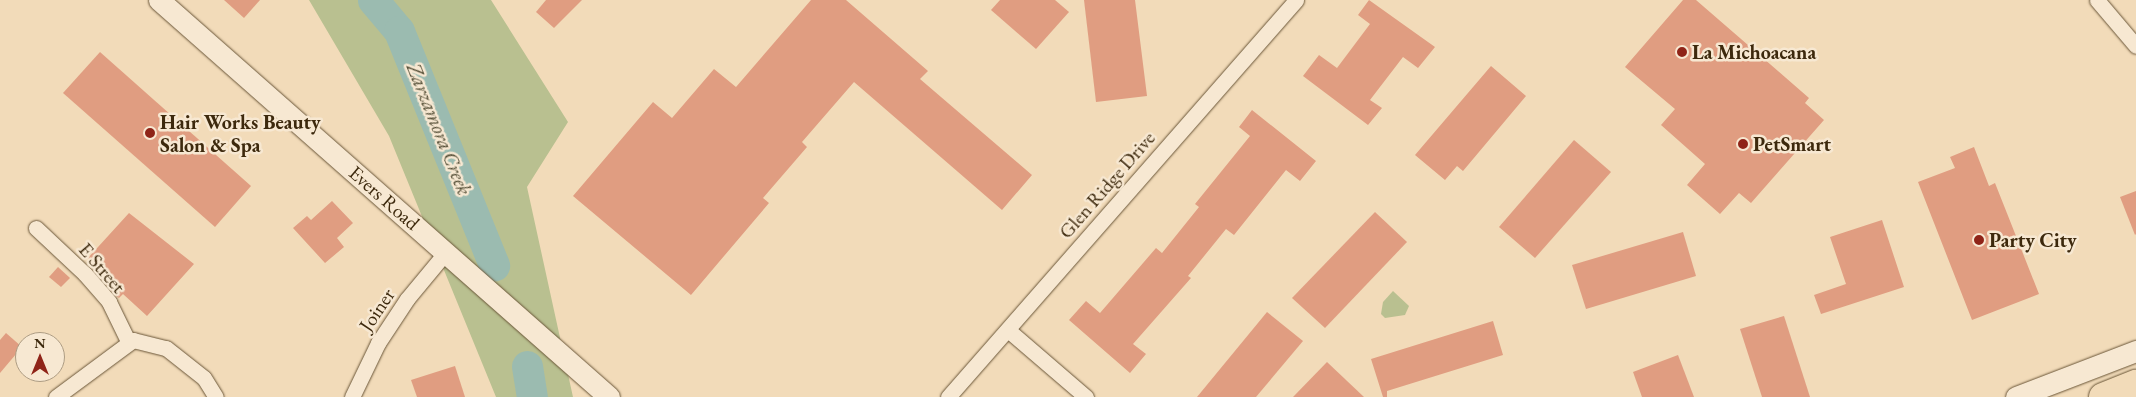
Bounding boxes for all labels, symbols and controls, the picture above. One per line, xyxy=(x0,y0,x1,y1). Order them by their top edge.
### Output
place label: La Michoacana xyxy=(1692,40,1816,64)
marker: La Michoacana xyxy=(1676,46,1688,58)
water label: Zarzamora Creek xyxy=(401,59,477,199)
place label: Hair Works Beauty Salon & Spa xyxy=(160,110,321,157)
street label: Glen Ridge Drive xyxy=(1054,126,1160,244)
marker: Hair Works Beauty Salon & Spa xyxy=(144,127,156,139)
place label: PetSmart xyxy=(1753,132,1831,156)
marker: PetSmart xyxy=(1737,138,1749,150)
street label: Evers Road xyxy=(344,161,424,235)
place label: Party City xyxy=(1989,228,2077,252)
marker: Party City xyxy=(1973,234,1985,246)
street label: E Street xyxy=(74,238,130,298)
street label: Joiner xyxy=(354,284,400,336)
north arrow xyxy=(15,332,65,382)
text: N xyxy=(34,334,46,352)

